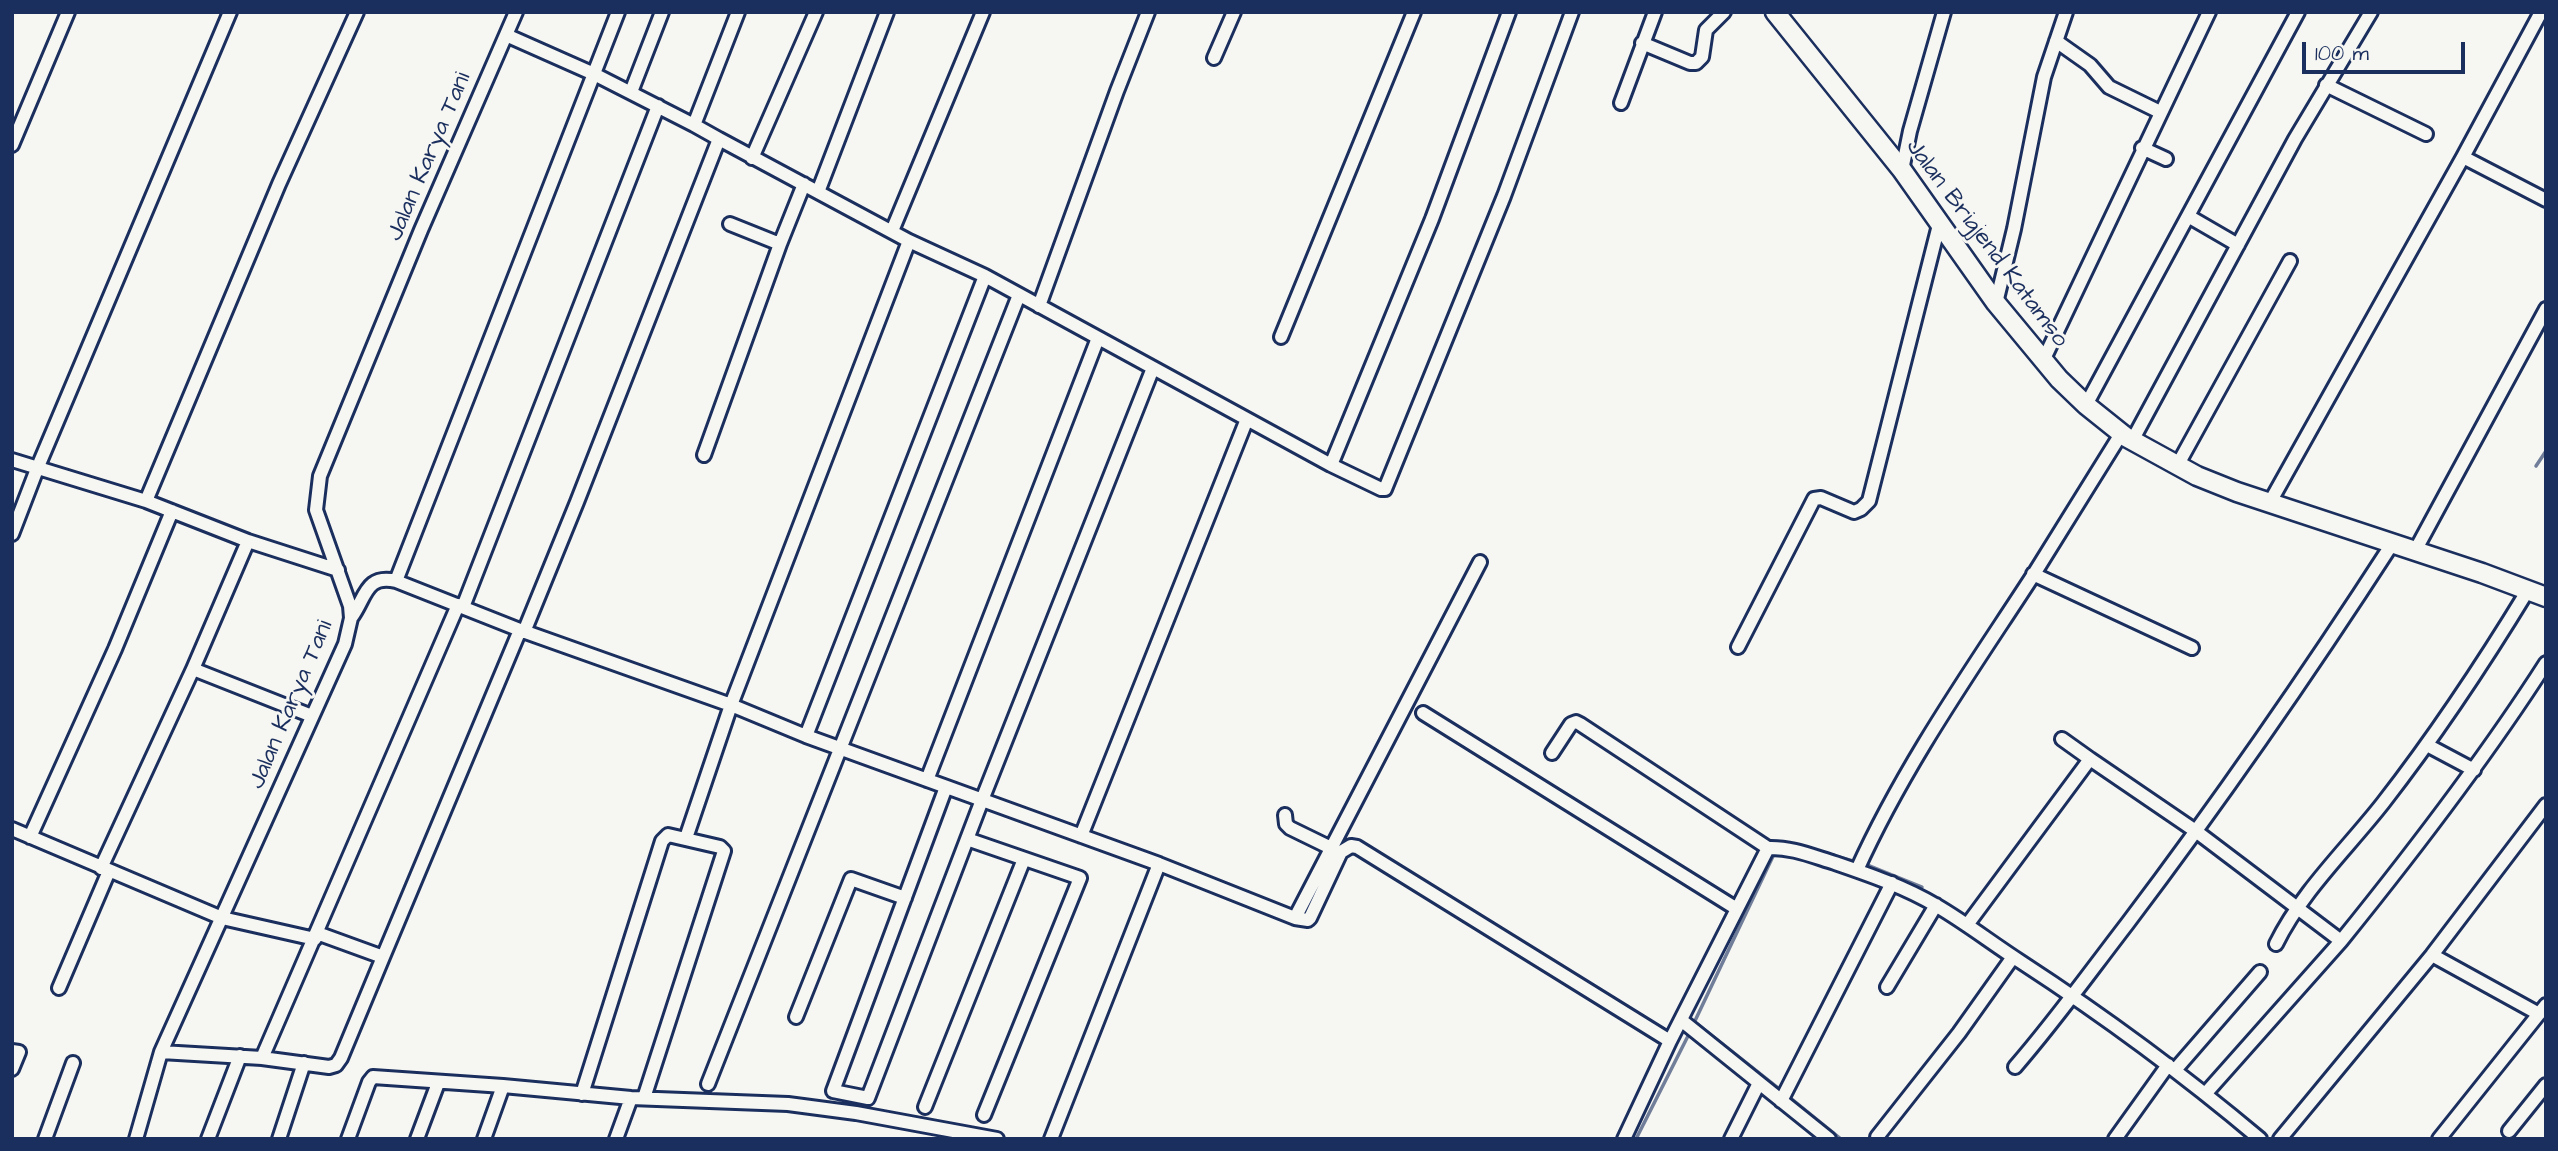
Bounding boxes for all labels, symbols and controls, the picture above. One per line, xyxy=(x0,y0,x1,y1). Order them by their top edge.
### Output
scale bar xyxy=(2306,28,2469,72)
text: 100 m xyxy=(2315,39,2369,68)
street label: Jalan Karya Tani xyxy=(382,68,478,246)
street label: Jalan Brigjend Katamso xyxy=(1898,134,2074,354)
street label: Jalan Karya Tani xyxy=(244,616,340,794)

